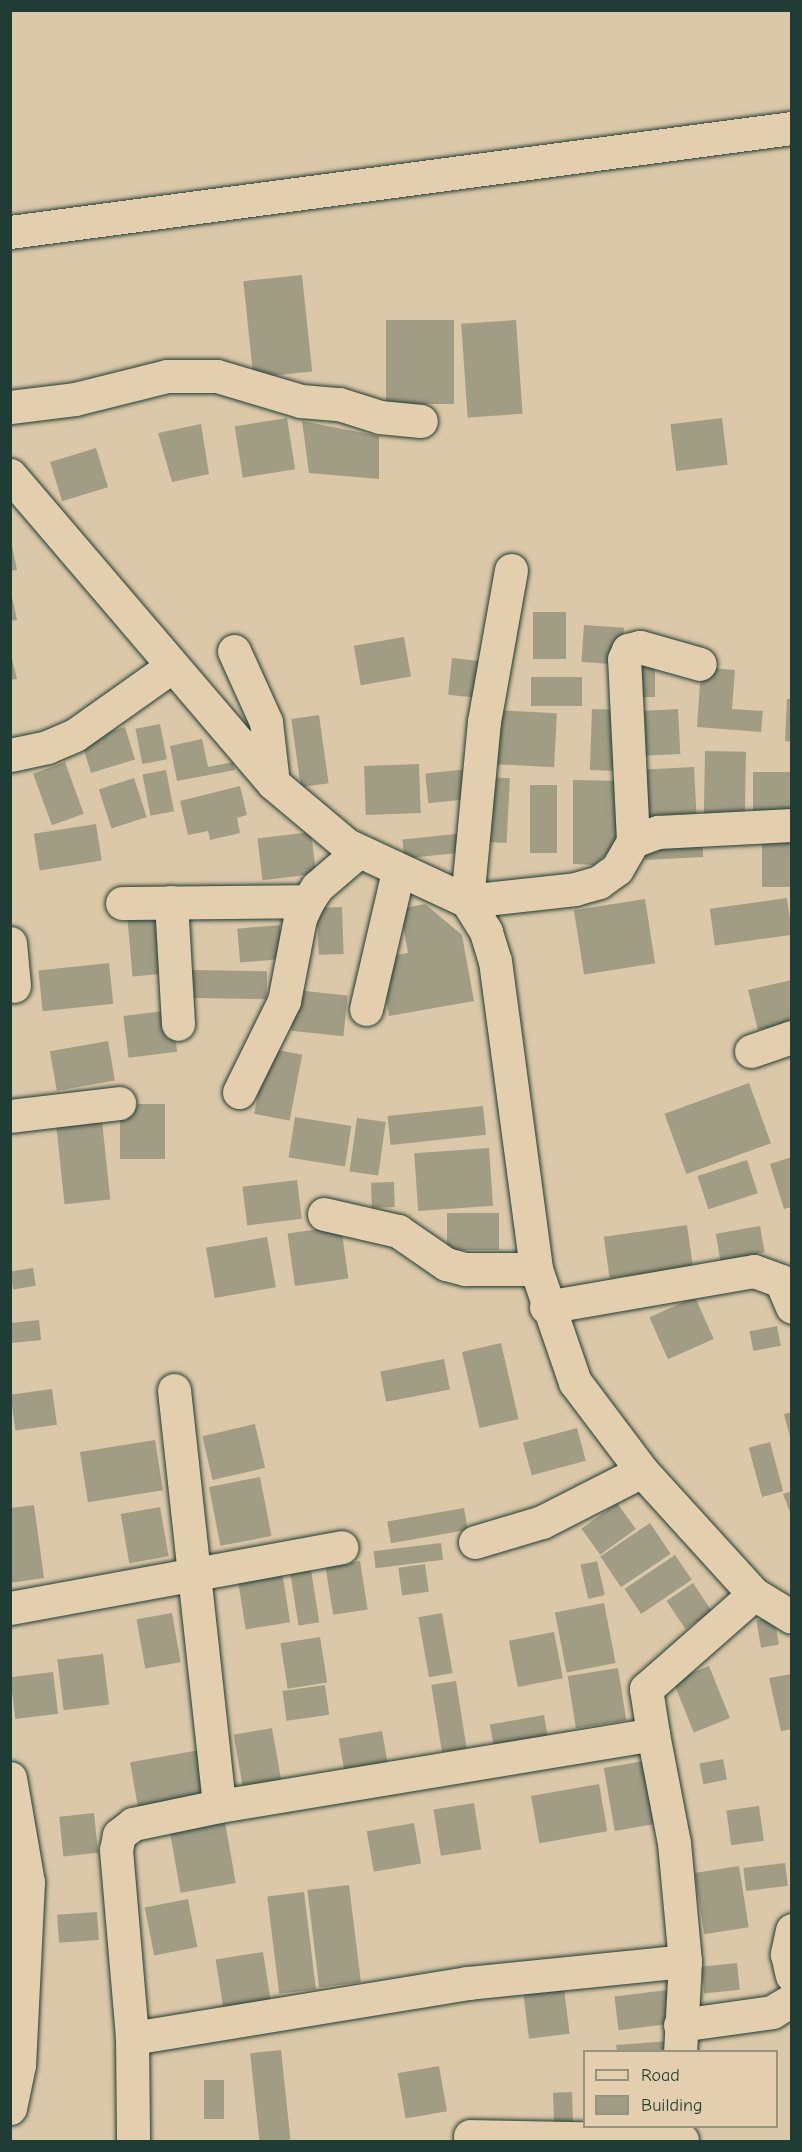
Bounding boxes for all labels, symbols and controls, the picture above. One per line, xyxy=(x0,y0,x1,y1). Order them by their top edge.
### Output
legend xyxy=(583,2050,778,2128)
text: Road xyxy=(641,2065,680,2086)
text: Building xyxy=(641,2095,703,2116)

